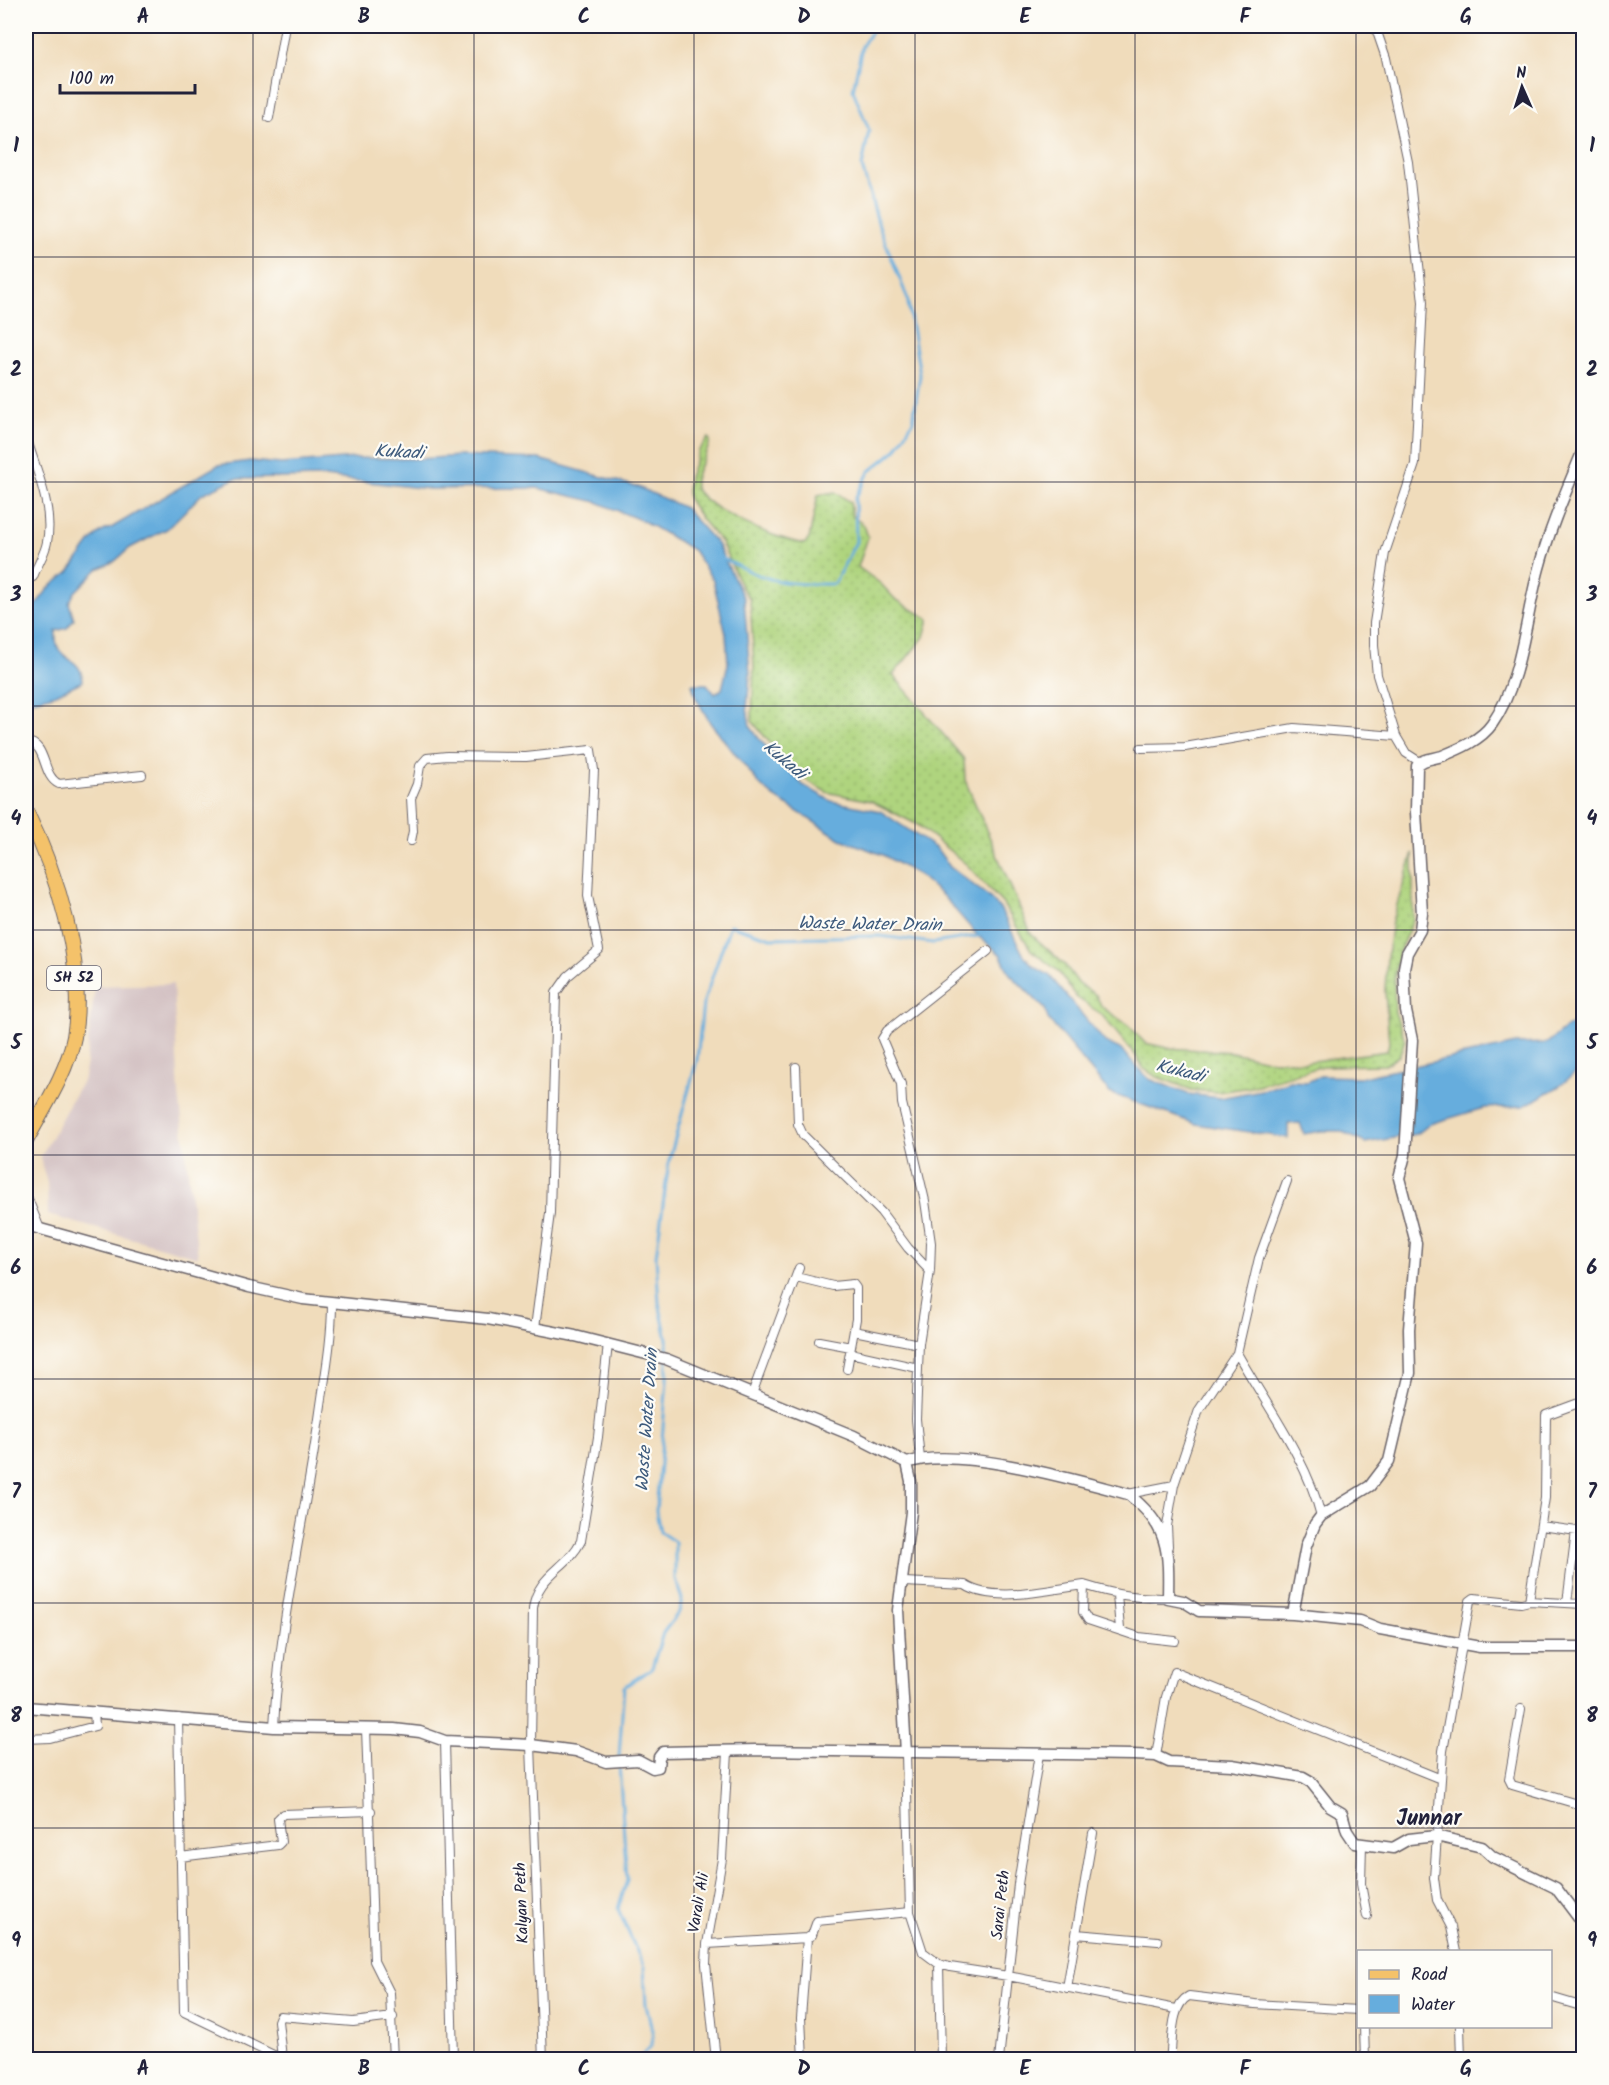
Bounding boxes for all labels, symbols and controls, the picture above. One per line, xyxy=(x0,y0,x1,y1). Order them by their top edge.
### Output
text: A xyxy=(137,2,149,34)
text: B xyxy=(358,2,370,34)
text: C xyxy=(578,2,590,34)
text: D xyxy=(797,2,811,34)
text: E xyxy=(1019,2,1031,34)
text: F xyxy=(1240,2,1252,34)
text: G xyxy=(1460,2,1472,34)
scale bar xyxy=(60,57,195,95)
north arrow xyxy=(1492,57,1552,117)
text: N xyxy=(1516,61,1527,86)
text: 100 m xyxy=(69,65,114,94)
text: 1 xyxy=(13,131,19,163)
text: 1 xyxy=(1589,131,1595,163)
text: 2 xyxy=(10,355,22,387)
text: 2 xyxy=(1586,355,1598,387)
water label: Kukadi xyxy=(374,437,428,469)
text: 3 xyxy=(10,580,22,612)
text: 3 xyxy=(1586,580,1598,612)
water label: Kukadi xyxy=(756,734,815,790)
text: 4 xyxy=(11,804,22,836)
text: 4 xyxy=(1587,804,1598,836)
water label: Waste Water Drain xyxy=(798,909,943,941)
road number: SH 52 xyxy=(47,966,101,990)
text: 5 xyxy=(10,1028,23,1060)
text: 5 xyxy=(1586,1028,1599,1060)
water label: Kukadi xyxy=(1153,1052,1211,1093)
text: 6 xyxy=(11,1253,22,1285)
text: 6 xyxy=(1587,1253,1598,1285)
water label: Waste Water Drain xyxy=(629,1346,668,1492)
text: 7 xyxy=(11,1477,21,1509)
text: 7 xyxy=(1587,1477,1597,1509)
text: 8 xyxy=(10,1701,22,1733)
text: 8 xyxy=(1586,1701,1598,1733)
district label: Junnar xyxy=(1397,1802,1463,1837)
street label: Kalyan Peth xyxy=(508,1862,536,1944)
street label: Sarai Peth xyxy=(985,1869,1017,1941)
street label: Varali Ali xyxy=(681,1870,717,1935)
text: 9 xyxy=(11,1926,21,1958)
text: 9 xyxy=(1587,1926,1597,1958)
legend xyxy=(1357,1950,1552,2028)
text: Road xyxy=(1411,1961,1448,1990)
text: Water xyxy=(1411,1991,1456,2020)
text: A xyxy=(137,2054,149,2085)
text: B xyxy=(358,2054,370,2085)
text: C xyxy=(578,2054,590,2085)
text: D xyxy=(797,2054,811,2085)
text: E xyxy=(1019,2054,1031,2085)
text: F xyxy=(1240,2054,1252,2085)
text: G xyxy=(1460,2054,1472,2085)

